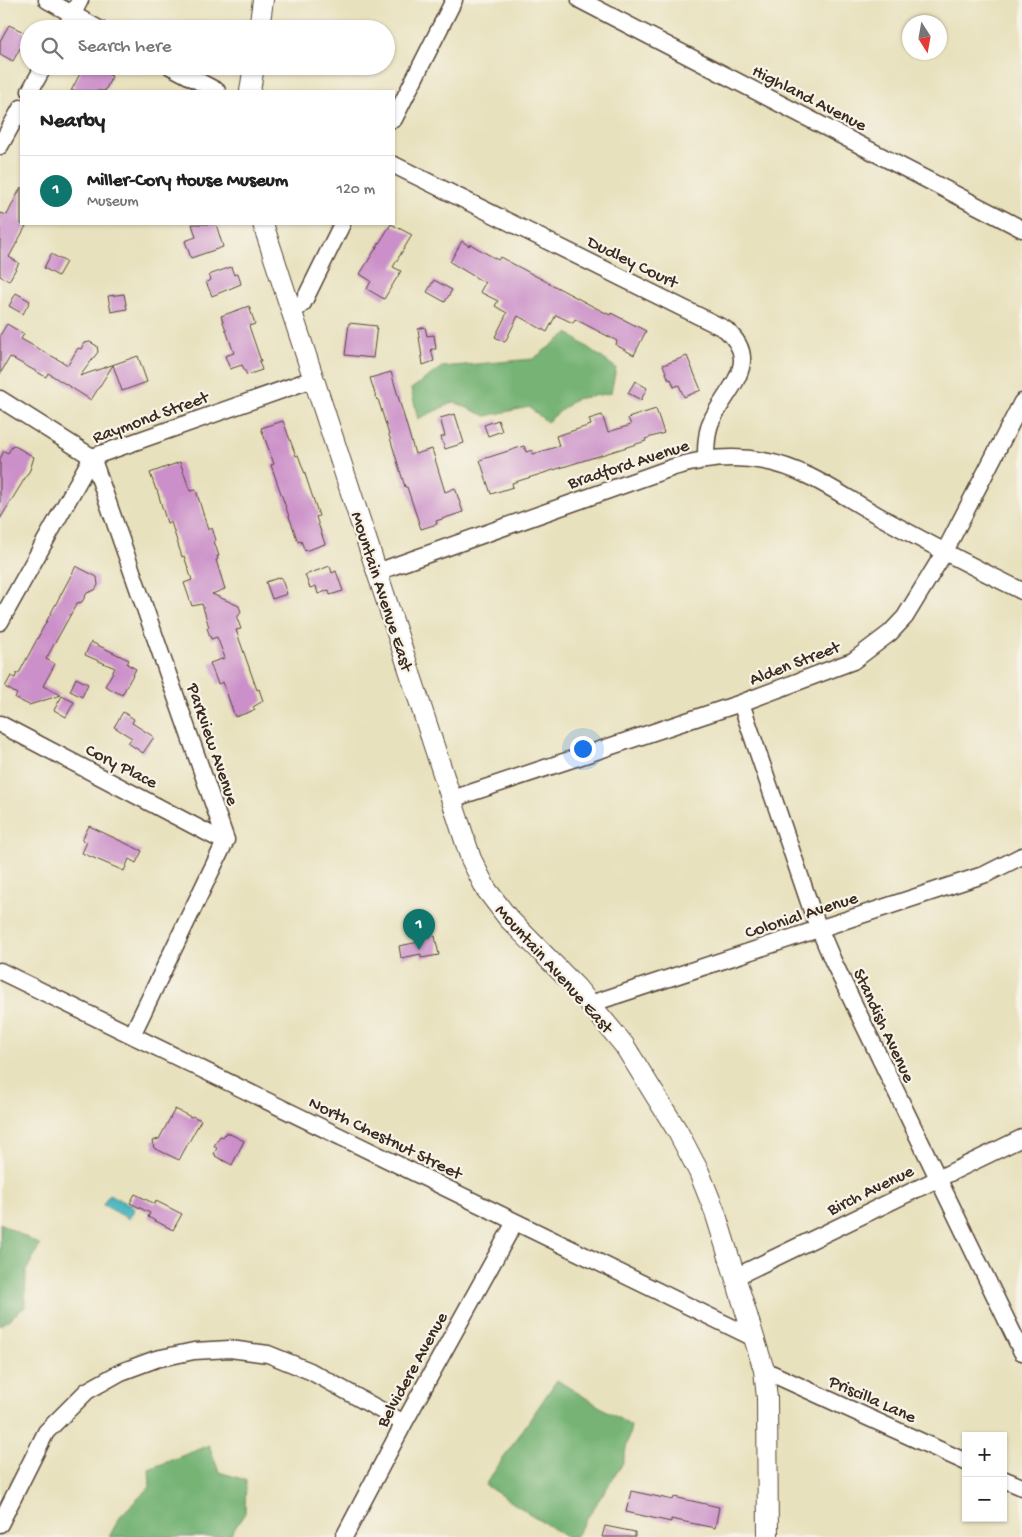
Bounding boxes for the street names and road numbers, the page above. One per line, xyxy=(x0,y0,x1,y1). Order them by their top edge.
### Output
street label: Highland Avenue xyxy=(748,61,870,137)
street label: Dudley Court xyxy=(582,232,682,295)
street label: Raymond Street xyxy=(90,387,213,449)
street label: Bradford Avenue xyxy=(565,436,693,495)
street label: Mountain Avenue East xyxy=(345,509,417,676)
street label: Alden Street xyxy=(747,637,845,691)
street label: Parkview Avenue xyxy=(181,680,243,809)
street label: Cory Place xyxy=(81,740,161,795)
street label: Colonial Avenue xyxy=(743,888,861,944)
street label: Mountain Avenue East xyxy=(490,901,618,1040)
street label: Standish Avenue xyxy=(847,966,919,1087)
street label: North Chestnut Street xyxy=(305,1093,467,1186)
street label: Birch Avenue xyxy=(824,1161,918,1222)
street label: Belvidere Avenue xyxy=(372,1308,454,1432)
street label: Priscilla Lane xyxy=(824,1371,920,1429)

